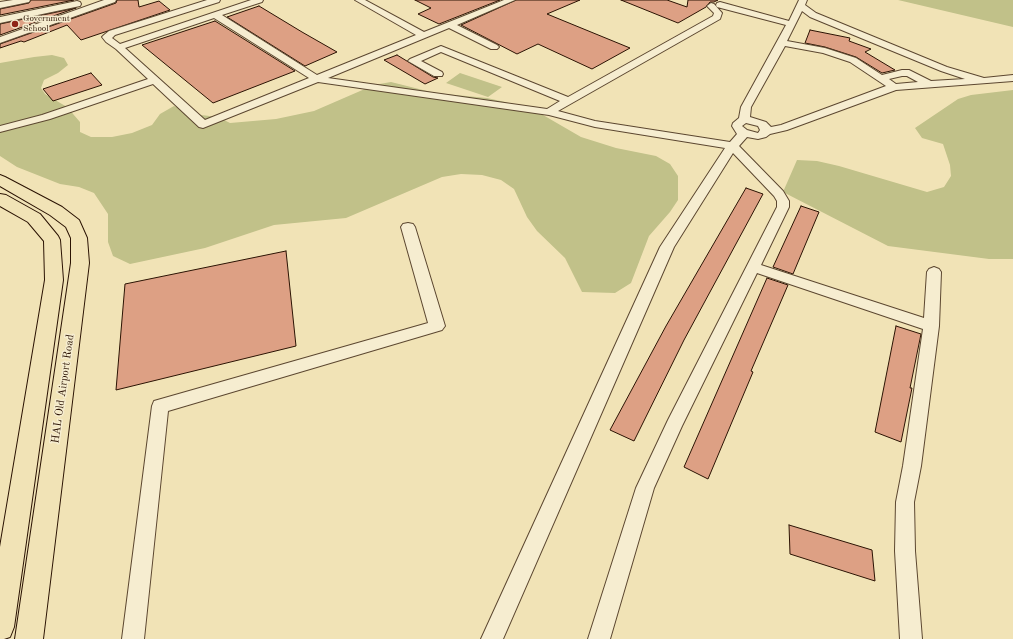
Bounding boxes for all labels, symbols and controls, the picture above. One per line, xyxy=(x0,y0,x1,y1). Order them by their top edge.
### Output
place label: Government School xyxy=(23,14,70,35)
marker: Government School xyxy=(10,19,20,29)
street label: HAL Old Airport Road xyxy=(49,334,77,444)

